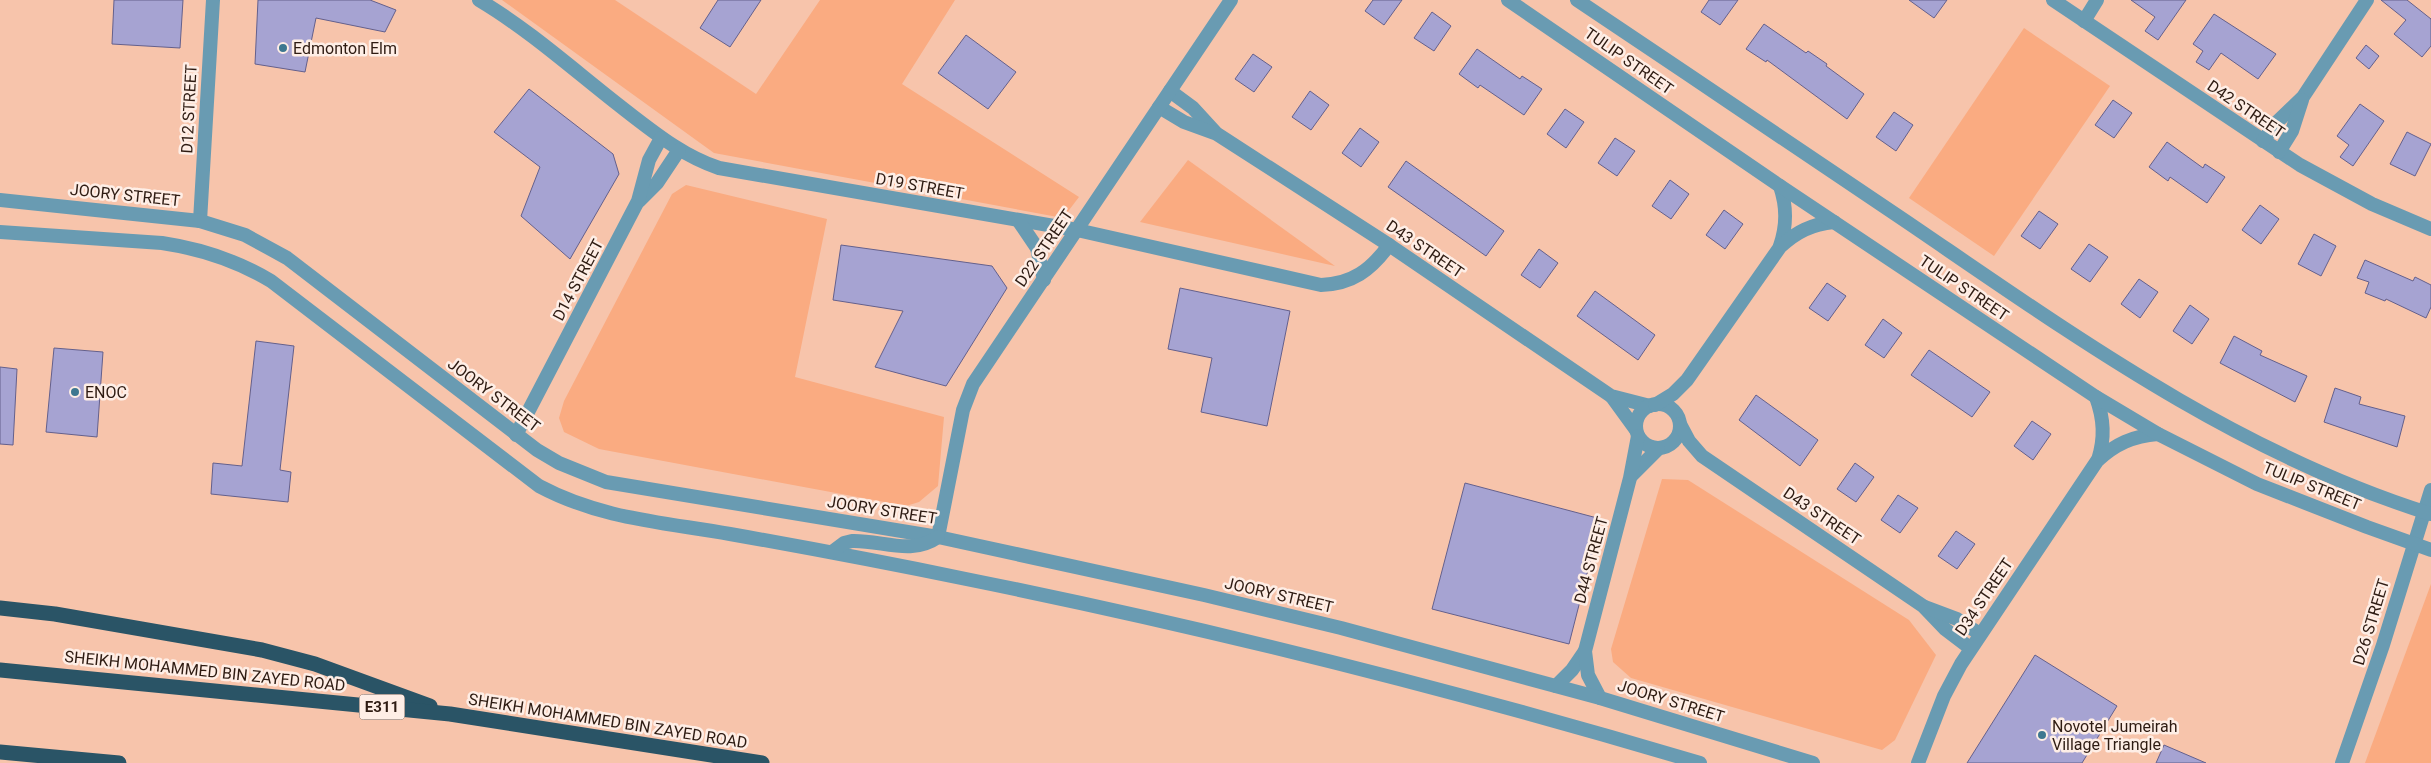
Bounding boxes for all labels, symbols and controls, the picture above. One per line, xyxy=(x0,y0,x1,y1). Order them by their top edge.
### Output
street label: TULIP STREET xyxy=(1581,23,1677,99)
place label: Edmonton Elm xyxy=(293,39,397,58)
marker: Edmonton Elm xyxy=(277,42,289,54)
street label: D12 STREET xyxy=(177,63,201,154)
street label: D42 STREET xyxy=(2204,76,2289,142)
street label: D19 STREET xyxy=(874,169,966,203)
street label: JOORY STREET xyxy=(69,180,181,210)
street label: D22 STREET xyxy=(1011,205,1077,290)
street label: D43 STREET xyxy=(1383,216,1468,282)
street label: D14 STREET xyxy=(549,236,608,324)
street label: TULIP STREET xyxy=(1916,251,2013,325)
street label: JOORY STREET xyxy=(444,354,544,436)
place label: ENOC xyxy=(85,383,127,402)
marker: ENOC xyxy=(69,386,81,398)
street label: TULIP STREET xyxy=(2260,458,2364,514)
street label: D43 STREET xyxy=(1780,483,1865,549)
street label: JOORY STREET xyxy=(826,492,939,528)
street label: D44 STREET xyxy=(1570,514,1612,606)
street label: D34 STREET xyxy=(1951,554,2017,639)
street label: JOORY STREET xyxy=(1223,573,1336,617)
street label: D26 STREET xyxy=(2349,576,2393,667)
street label: SHEIKH MOHAMMED BIN ZAYED ROAD xyxy=(64,647,346,695)
street label: JOORY STREET xyxy=(1615,676,1727,726)
street label: SHEIKH MOHAMMED BIN ZAYED ROAD xyxy=(467,690,749,752)
road number: E311 xyxy=(360,694,404,720)
place label: Novotel Jumeirah Village Triangle xyxy=(2052,717,2177,754)
marker: Novotel Jumeirah Village Triangle xyxy=(2036,729,2048,741)

